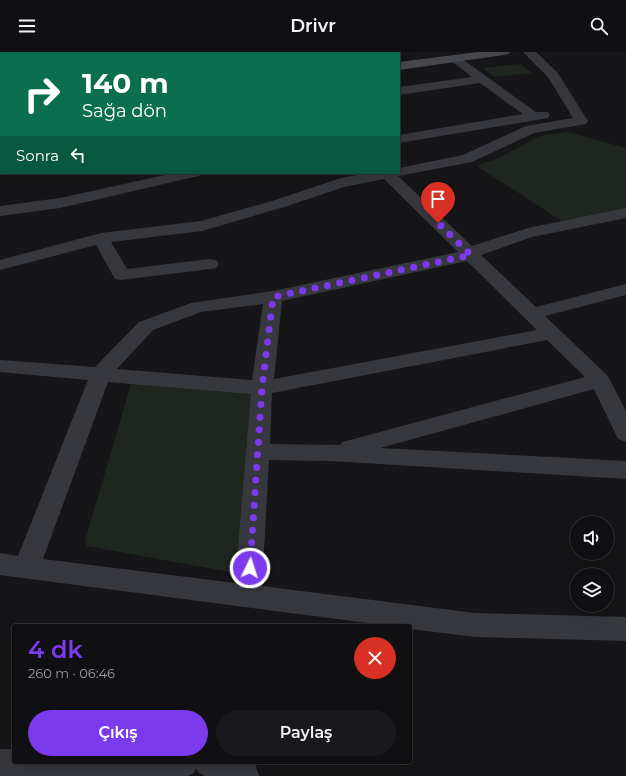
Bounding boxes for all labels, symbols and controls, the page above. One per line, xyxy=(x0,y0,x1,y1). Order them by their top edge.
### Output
icon: menu xyxy=(16,15,38,37)
text: Drivr xyxy=(290,15,336,37)
icon: search xyxy=(588,15,610,37)
text: 140 m xyxy=(82,66,169,100)
icon: right xyxy=(16,68,68,120)
text: Sağa dön xyxy=(82,100,167,122)
icon: left xyxy=(67,144,89,166)
text: Sonra xyxy=(16,146,59,165)
pin xyxy=(421,182,455,223)
icon: arrive xyxy=(427,188,449,210)
map controls xyxy=(570,516,614,612)
button: sound xyxy=(570,516,614,560)
position arrow xyxy=(229,547,271,589)
button: layers xyxy=(570,568,614,612)
text: 4 dk xyxy=(28,635,83,664)
button: close xyxy=(354,637,396,679)
text: 260 m · 06:46 xyxy=(28,665,115,681)
button: Çıkış xyxy=(28,710,208,756)
button: Paylaş xyxy=(216,710,396,756)

